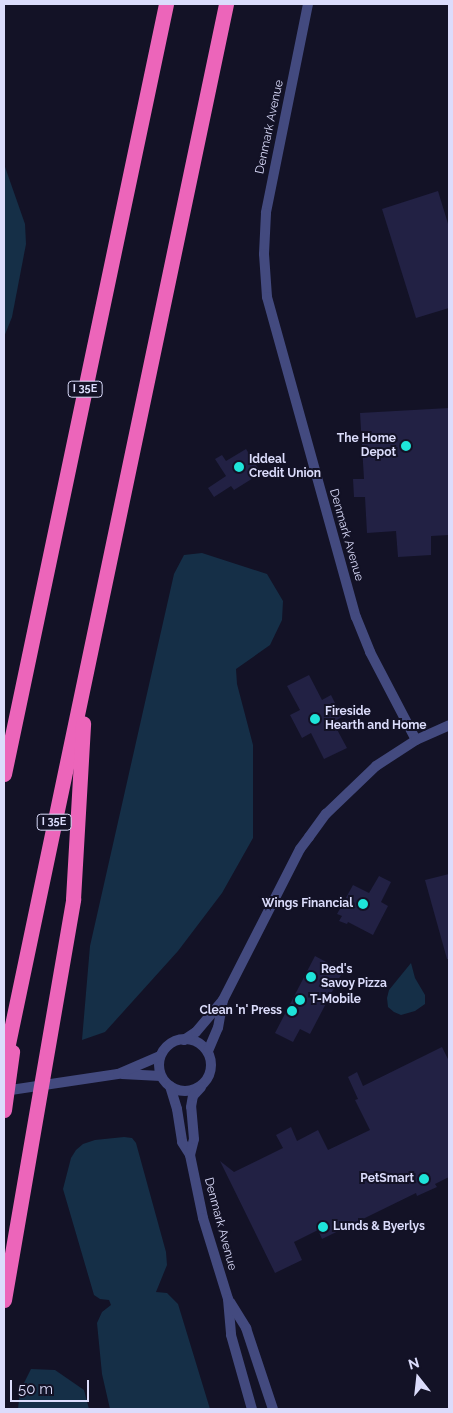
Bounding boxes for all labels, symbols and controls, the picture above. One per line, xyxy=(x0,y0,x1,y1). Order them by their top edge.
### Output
street label: Denmark Avenue xyxy=(253,79,287,175)
road number: I 35E xyxy=(68,380,102,398)
place label: The Home Depot xyxy=(337,432,396,460)
marker: The Home Depot xyxy=(400,440,412,452)
place label: Iddeal Credit Union xyxy=(249,453,321,481)
marker: Iddeal Credit Union xyxy=(233,461,245,473)
street label: Denmark Avenue xyxy=(326,487,366,583)
place label: Fireside Hearth and Home xyxy=(325,705,427,733)
marker: Fireside Hearth and Home xyxy=(309,713,321,725)
road number: I 35E xyxy=(36,814,72,830)
place label: Wings Financial xyxy=(262,897,353,911)
marker: Wings Financial xyxy=(357,898,369,910)
place label: Red's Savoy Pizza xyxy=(321,963,387,991)
marker: Red's Savoy Pizza xyxy=(305,971,317,983)
place label: T-Mobile xyxy=(310,993,361,1007)
marker: T-Mobile xyxy=(294,994,306,1006)
place label: Clean 'n' Press xyxy=(199,1004,282,1018)
marker: Clean 'n' Press xyxy=(286,1005,298,1017)
place label: PetSmart xyxy=(360,1172,414,1186)
marker: PetSmart xyxy=(418,1173,430,1185)
street label: Denmark Avenue xyxy=(201,1176,239,1272)
place label: Lunds & Byerlys xyxy=(333,1220,425,1234)
marker: Lunds & Byerlys xyxy=(317,1221,329,1233)
north arrow xyxy=(393,1353,443,1403)
text: N xyxy=(407,1354,421,1373)
scale bar xyxy=(12,1370,91,1402)
text: 50 m xyxy=(18,1380,53,1398)

